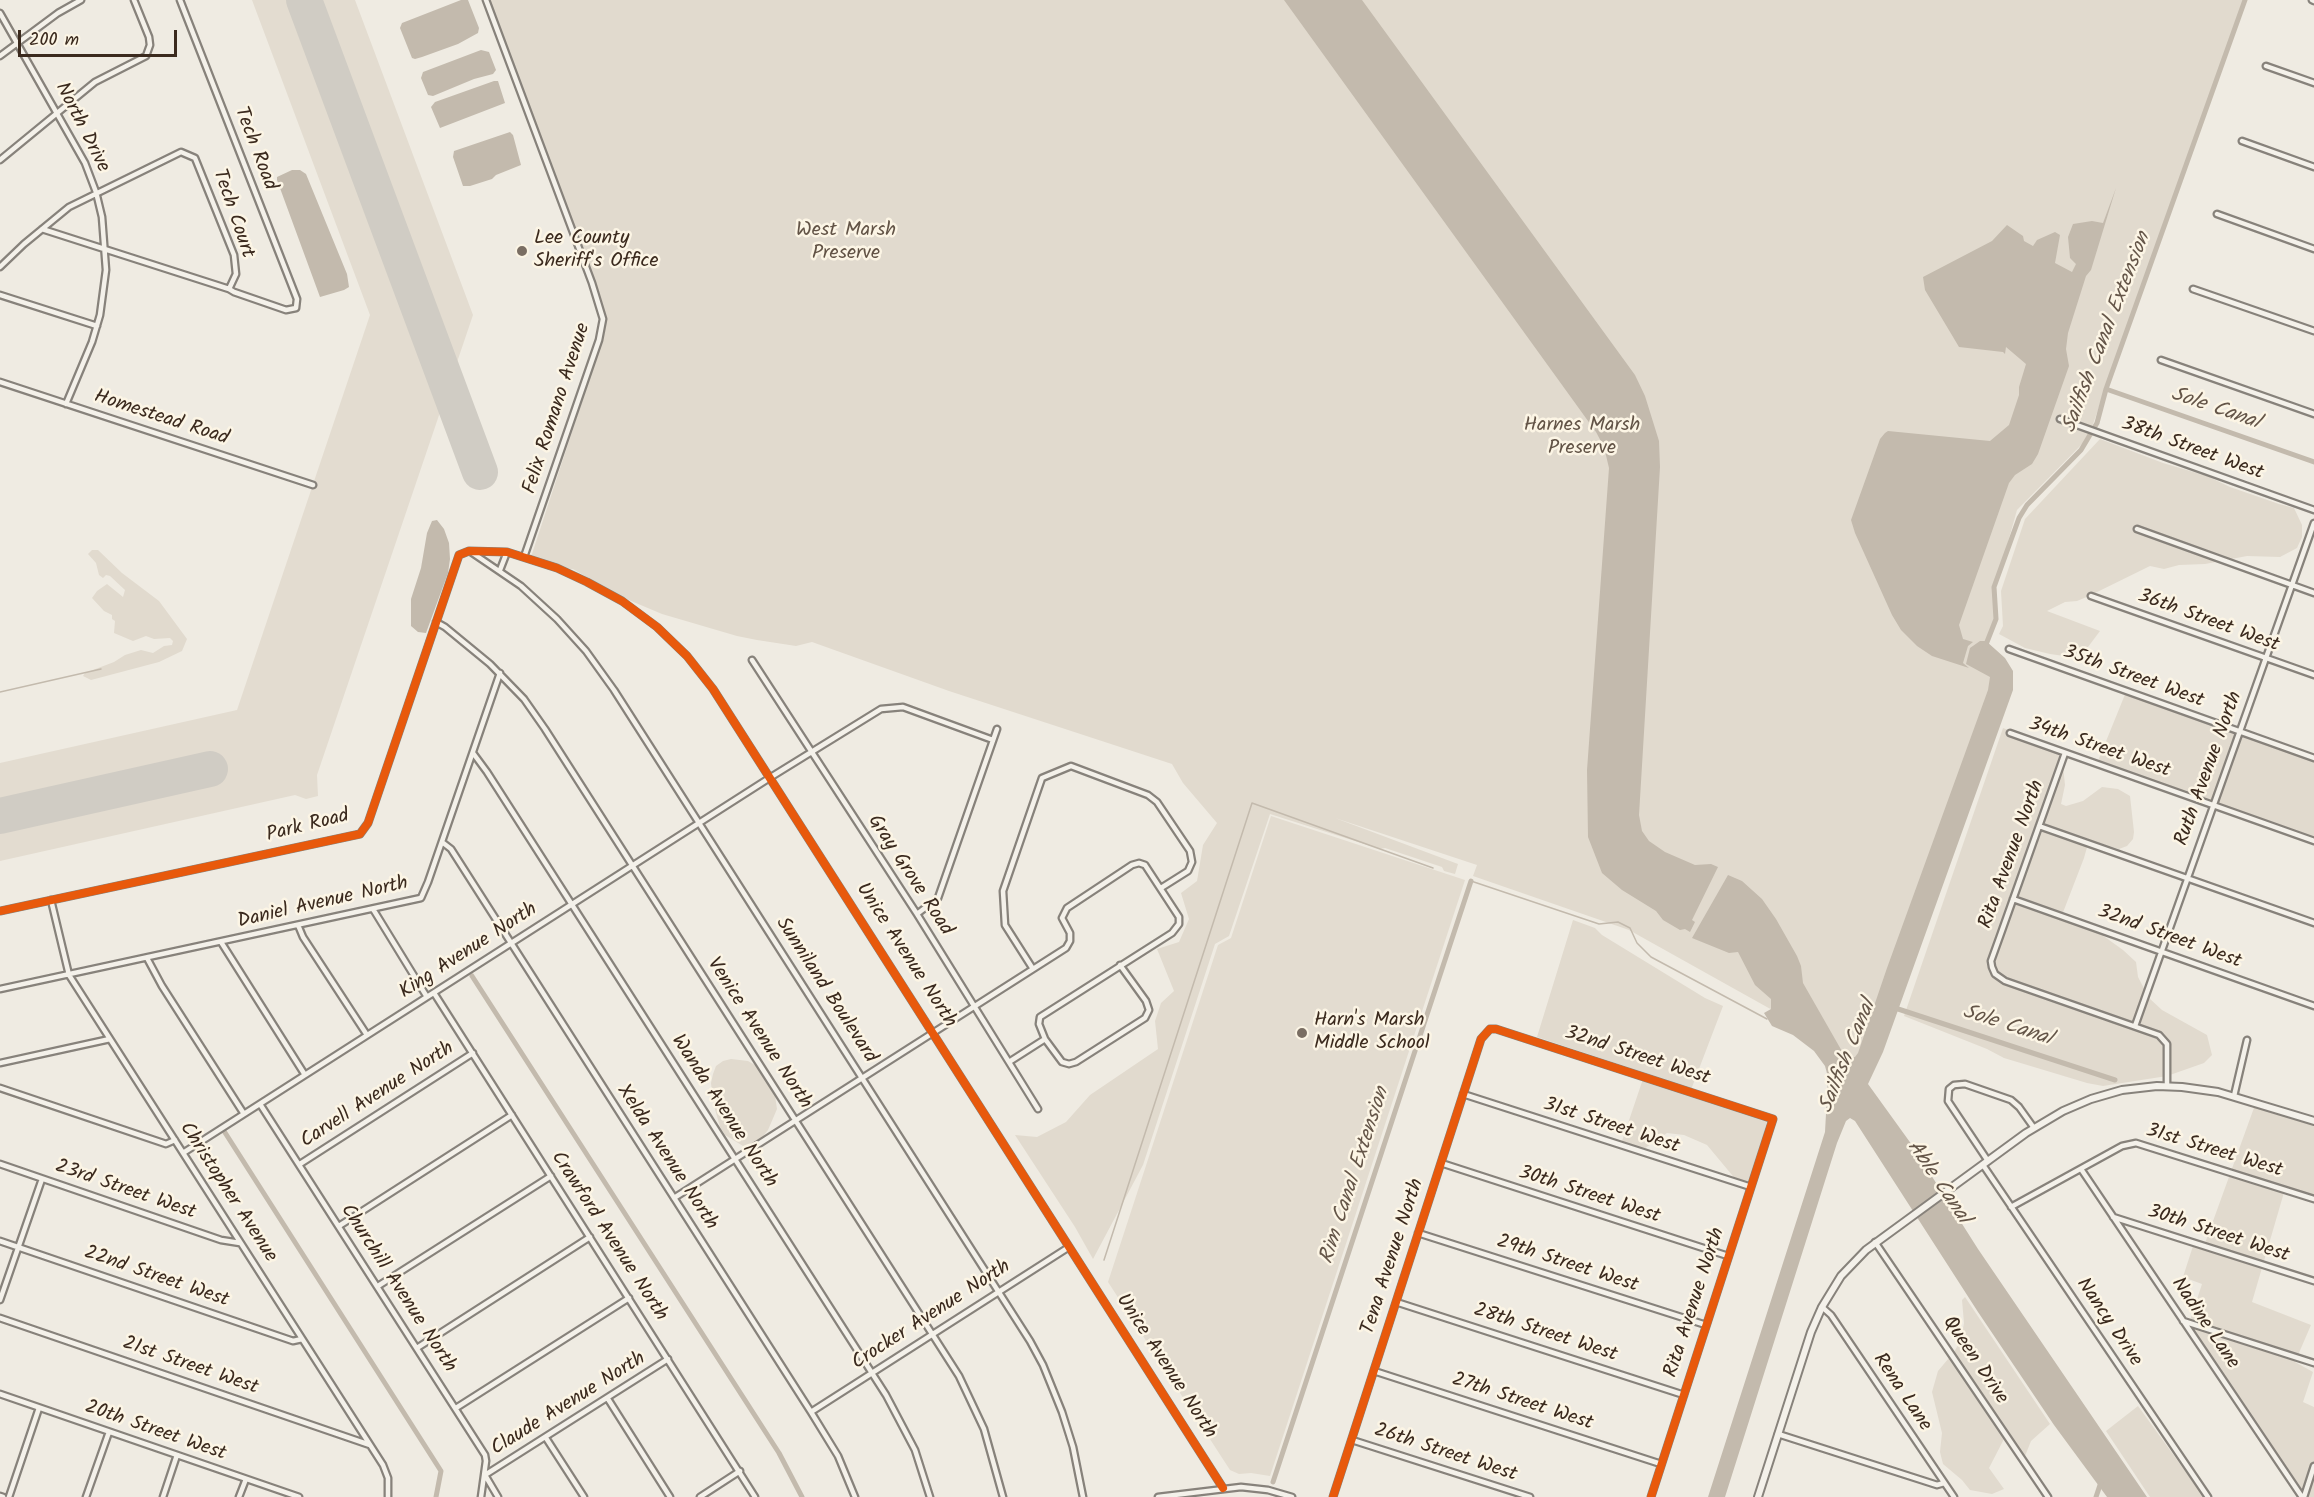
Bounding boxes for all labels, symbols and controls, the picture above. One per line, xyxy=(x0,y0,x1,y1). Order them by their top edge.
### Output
scale bar xyxy=(21,18,180,56)
text: 200 m xyxy=(29,26,79,55)
street label: North Drive xyxy=(48,79,114,177)
street label: Tech Road xyxy=(227,104,281,194)
street label: Tech Court xyxy=(206,166,258,262)
park label: West Marsh Preserve xyxy=(796,220,896,267)
place label: Lee County Sheriff's Office xyxy=(534,228,658,275)
water label: Sailfish Canal Extension xyxy=(2058,229,2158,437)
marker: Lee County Sheriff's Office xyxy=(515,244,529,258)
street label: Felix Romano Avenue xyxy=(519,320,597,498)
water label: Sole Canal xyxy=(2167,383,2263,437)
street label: Homestead Road xyxy=(91,386,231,452)
street label: 38th Street West xyxy=(2118,413,2266,487)
park label: Harnes Marsh Preserve xyxy=(1524,415,1640,462)
street label: 36th Street West xyxy=(2134,585,2282,659)
street label: 35th Street West xyxy=(2059,641,2207,715)
street label: Ruth Avenue North xyxy=(2171,689,2249,849)
street label: 34th Street West xyxy=(2025,713,2173,785)
street label: Rita Avenue North xyxy=(1975,778,2051,932)
street label: Park Road xyxy=(264,805,352,849)
street label: Gray Grove Road xyxy=(861,811,957,941)
street label: Daniel Avenue North xyxy=(235,873,411,935)
street label: Unice Avenue North xyxy=(849,879,961,1033)
street label: King Avenue North xyxy=(396,899,542,1005)
street label: 32nd Street West xyxy=(2094,901,2244,975)
street label: Sunniland Boulevard xyxy=(769,914,881,1068)
street label: Venice Avenue North xyxy=(700,954,816,1114)
water label: Sailfish Canal xyxy=(1815,997,1883,1117)
water label: Sole Canal xyxy=(1959,1001,2055,1053)
place label: Harn's Marsh Middle School xyxy=(1314,1010,1430,1057)
street label: 32nd Street West xyxy=(1561,1022,1713,1092)
marker: Harn's Marsh Middle School xyxy=(1295,1026,1309,1040)
street label: Wanda Avenue North xyxy=(665,1031,781,1193)
street label: Carvell Avenue North xyxy=(297,1038,459,1154)
street label: Xelda Avenue North xyxy=(610,1081,722,1235)
water label: Rim Canal Extension xyxy=(1316,1085,1396,1267)
street label: 31st Street West xyxy=(1540,1094,1682,1160)
street label: Christopher Avenue xyxy=(173,1118,281,1268)
street label: 31st Street West xyxy=(2143,1120,2285,1184)
water label: Able Canal xyxy=(1900,1136,1974,1230)
street label: Crawford Avenue North xyxy=(544,1148,672,1326)
street label: 23rd Street West xyxy=(51,1156,199,1226)
street label: 30th Street West xyxy=(1515,1162,1663,1230)
street label: Tena Avenue North xyxy=(1358,1176,1430,1338)
street label: Churchill Avenue North xyxy=(334,1200,460,1378)
street label: 30th Street West xyxy=(2144,1201,2292,1269)
street label: Rita Avenue North xyxy=(1660,1225,1732,1381)
street label: 29th Street West xyxy=(1493,1231,1641,1299)
street label: 22nd Street West xyxy=(80,1242,232,1314)
street label: Crocker Avenue North xyxy=(848,1256,1016,1376)
street label: Nancy Drive xyxy=(2070,1274,2146,1372)
street label: Nadine Lane xyxy=(2165,1274,2243,1374)
street label: Unice Avenue North xyxy=(1109,1290,1221,1444)
street label: 28th Street West xyxy=(1470,1299,1620,1369)
street label: Queen Drive xyxy=(1936,1312,2012,1410)
street label: 21st Street West xyxy=(119,1333,261,1401)
street label: Claude Avenue North xyxy=(487,1348,651,1462)
street label: Rena Lane xyxy=(1866,1350,1936,1436)
street label: 27th Street West xyxy=(1448,1369,1596,1437)
street label: 20th Street West xyxy=(81,1397,229,1467)
street label: 26th Street West xyxy=(1371,1420,1519,1488)

